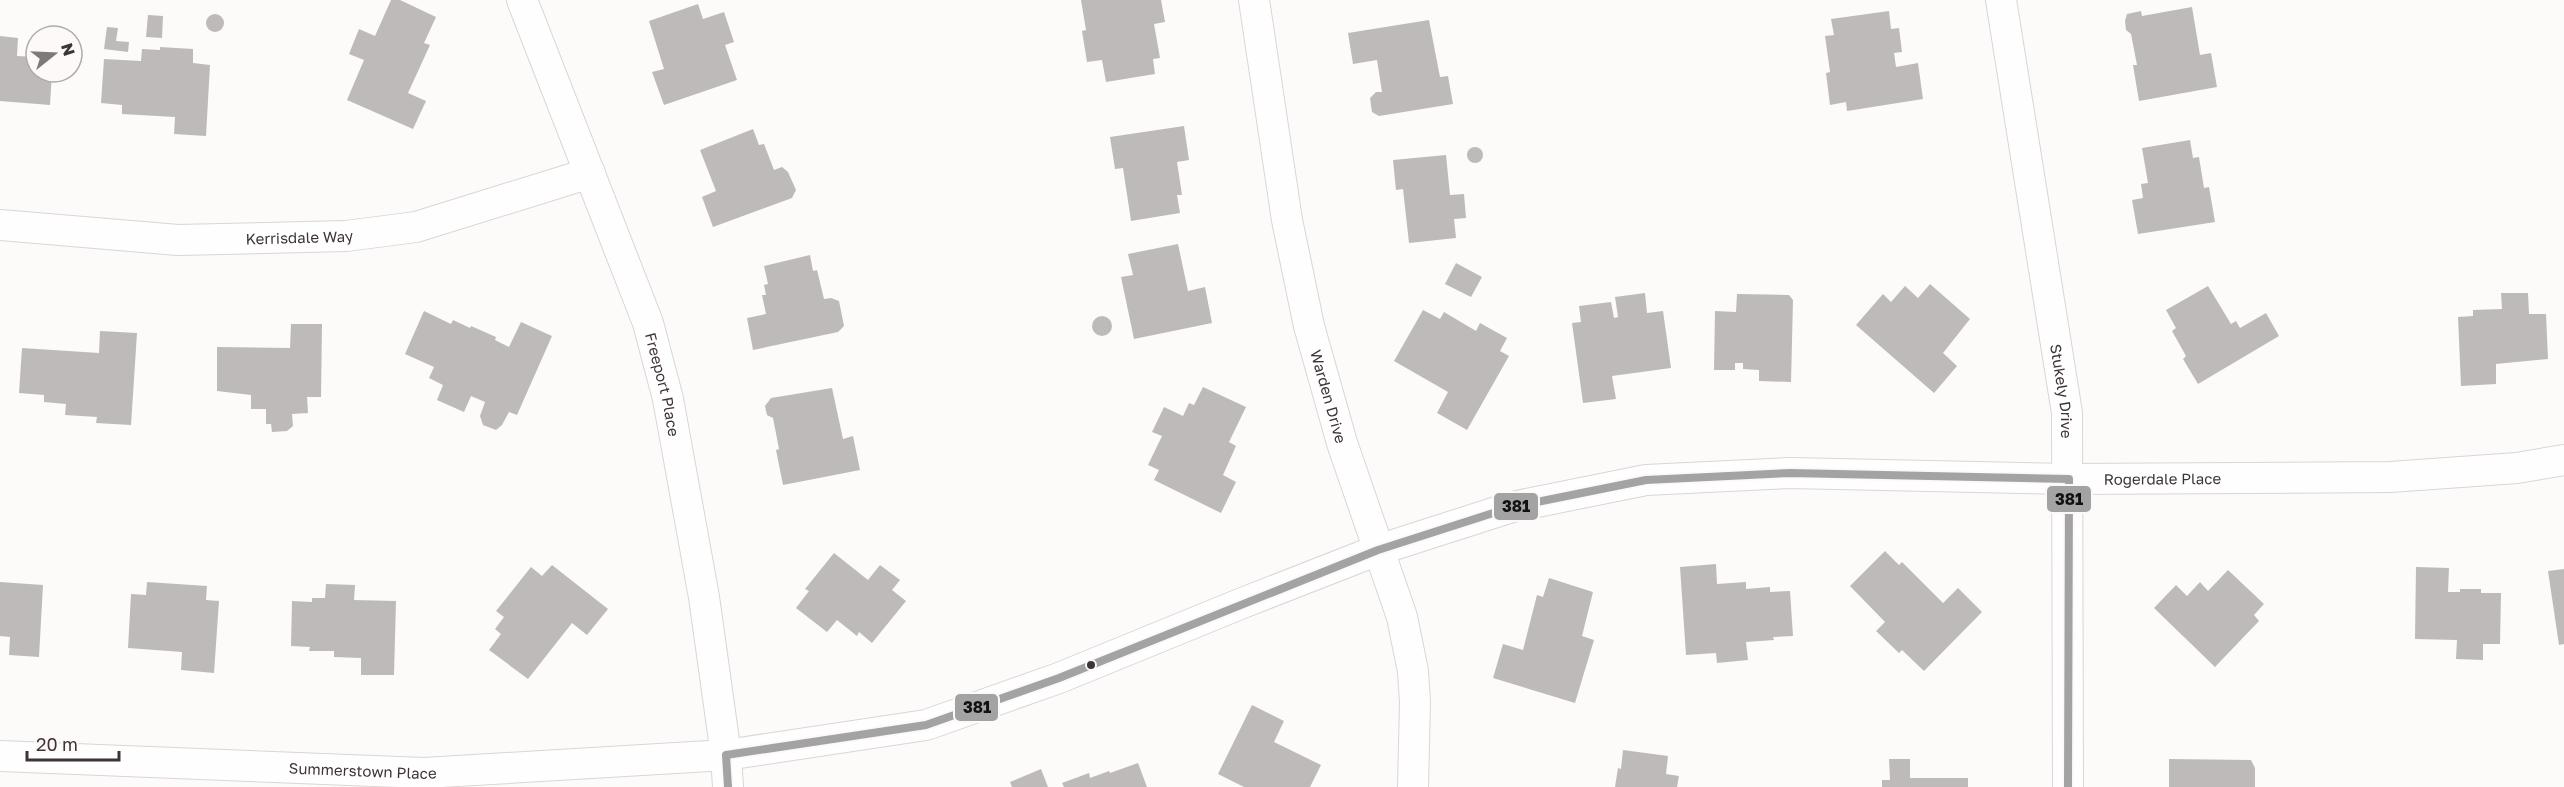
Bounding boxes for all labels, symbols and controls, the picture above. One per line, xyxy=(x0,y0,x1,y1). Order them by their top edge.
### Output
north arrow xyxy=(24,24,84,84)
text: N xyxy=(57,40,80,58)
street label: Kerrisdale Way xyxy=(245,226,355,247)
street label: Freeport Place xyxy=(642,331,684,438)
street label: Stukely Drive xyxy=(2047,343,2076,439)
street label: Warden Drive xyxy=(1307,348,1351,446)
street label: Rogerdale Place xyxy=(2104,469,2222,488)
line badge: 381 xyxy=(2046,485,2092,513)
text: 381 xyxy=(2055,489,2083,509)
line badge: 381 xyxy=(1493,492,1539,521)
text: 381 xyxy=(1502,496,1530,516)
unlabelled marker xyxy=(1085,659,1097,671)
line badge: 381 xyxy=(954,693,999,722)
text: 381 xyxy=(963,697,991,717)
scale bar xyxy=(27,724,118,762)
text: 20 m xyxy=(36,733,78,755)
street label: Summerstown Place xyxy=(289,759,437,782)

